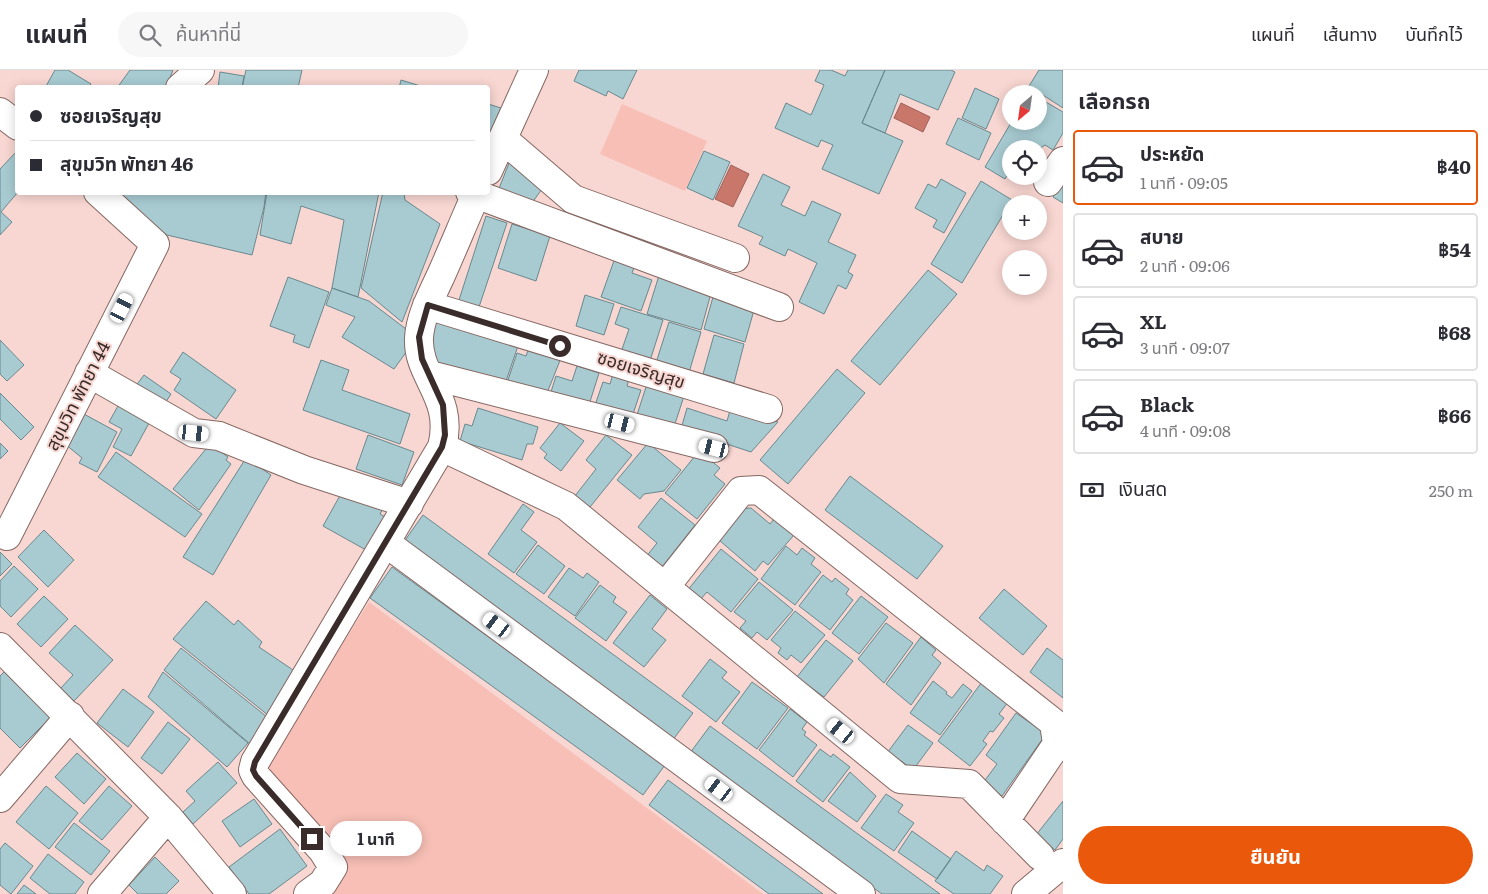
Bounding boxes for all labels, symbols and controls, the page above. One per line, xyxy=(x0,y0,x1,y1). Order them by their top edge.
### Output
search box xyxy=(118,12,468,57)
text: แผนที่ xyxy=(25,15,88,50)
text: ค้นหาที่นี่ xyxy=(176,19,241,47)
text: แผนที่ xyxy=(1251,20,1295,47)
text: เส้นทาง xyxy=(1323,20,1377,47)
text: บันทึกไว้ xyxy=(1405,20,1463,47)
icon: search xyxy=(136,21,164,49)
text: เลือกรถ xyxy=(1078,83,1151,116)
north arrow xyxy=(1002,85,1048,130)
map controls xyxy=(1002,85,1047,295)
text: ซอยเจริญสุข xyxy=(60,101,162,129)
text: ประหยัด xyxy=(1140,139,1204,167)
button: locate xyxy=(1002,140,1047,185)
icon: car xyxy=(1080,145,1125,190)
text: สุขุมวิท พัทยา 46 xyxy=(60,149,193,177)
text: ฿40 xyxy=(1437,152,1471,180)
text: 1 นาที · 09:05 xyxy=(1140,170,1228,194)
button: + xyxy=(1002,195,1047,240)
text: สบาย xyxy=(1140,222,1184,250)
icon: car xyxy=(1080,228,1125,273)
text: ฿54 xyxy=(1438,235,1471,263)
button: − xyxy=(1002,250,1047,295)
text: 2 นาที · 09:06 xyxy=(1140,253,1230,277)
car xyxy=(108,291,135,325)
text: XL xyxy=(1140,307,1167,335)
icon: car xyxy=(1080,311,1125,356)
text: ฿68 xyxy=(1438,318,1471,346)
route start xyxy=(549,335,571,357)
text: 3 นาที · 09:07 xyxy=(1140,335,1230,359)
street label: สุขุมวิท พัทยา 44 xyxy=(38,336,116,455)
street label: ซอยเจริญสุข xyxy=(594,342,689,395)
text: Black xyxy=(1140,390,1194,418)
icon: car xyxy=(1080,394,1125,439)
text: ฿66 xyxy=(1438,401,1471,429)
car xyxy=(603,412,636,434)
text: 4 นาที · 09:08 xyxy=(1140,418,1231,442)
car xyxy=(178,424,209,442)
car xyxy=(697,437,730,459)
text: เงินสด xyxy=(1118,474,1167,502)
icon: cash xyxy=(1078,476,1106,504)
text: 250 m xyxy=(1429,478,1473,502)
car xyxy=(480,610,513,640)
car xyxy=(824,716,857,746)
car xyxy=(702,774,735,804)
callout: 1 นาที xyxy=(330,822,422,856)
text: 1 นาที xyxy=(357,826,395,850)
button: ยืนยัน xyxy=(1078,826,1473,884)
route end xyxy=(301,828,323,850)

